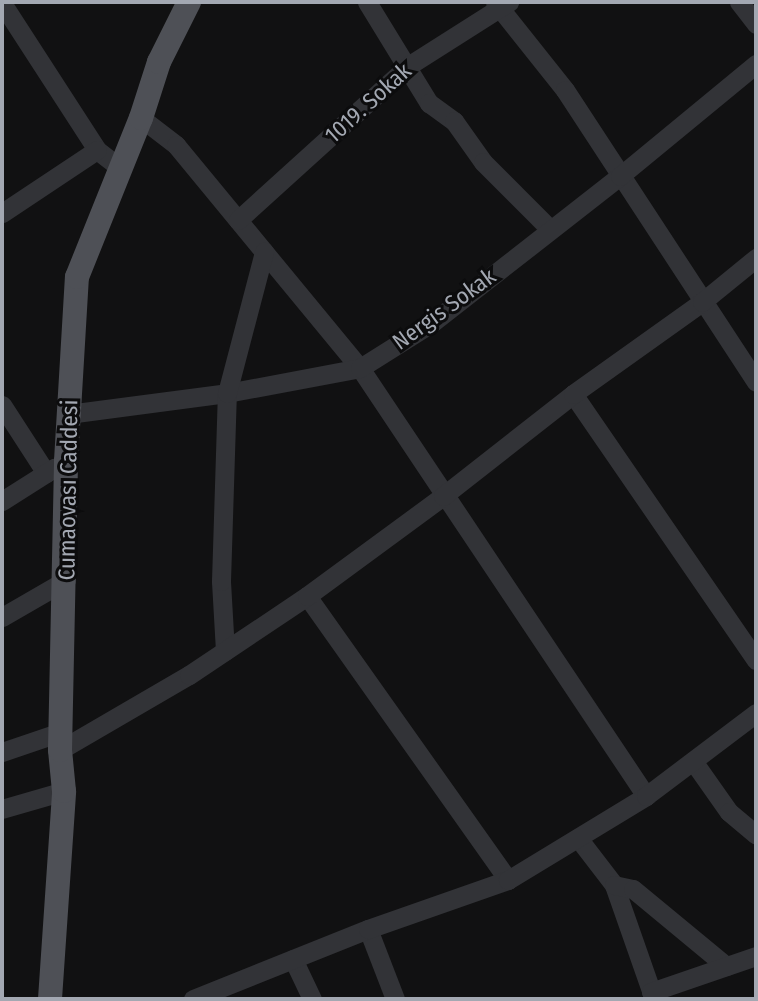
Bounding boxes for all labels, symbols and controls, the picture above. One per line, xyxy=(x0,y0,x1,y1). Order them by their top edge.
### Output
street label: 1019. Sokak xyxy=(319,57,417,149)
street label: Nergis Sokak xyxy=(387,262,501,356)
street label: Cumaovası Caddesi xyxy=(53,399,83,581)

